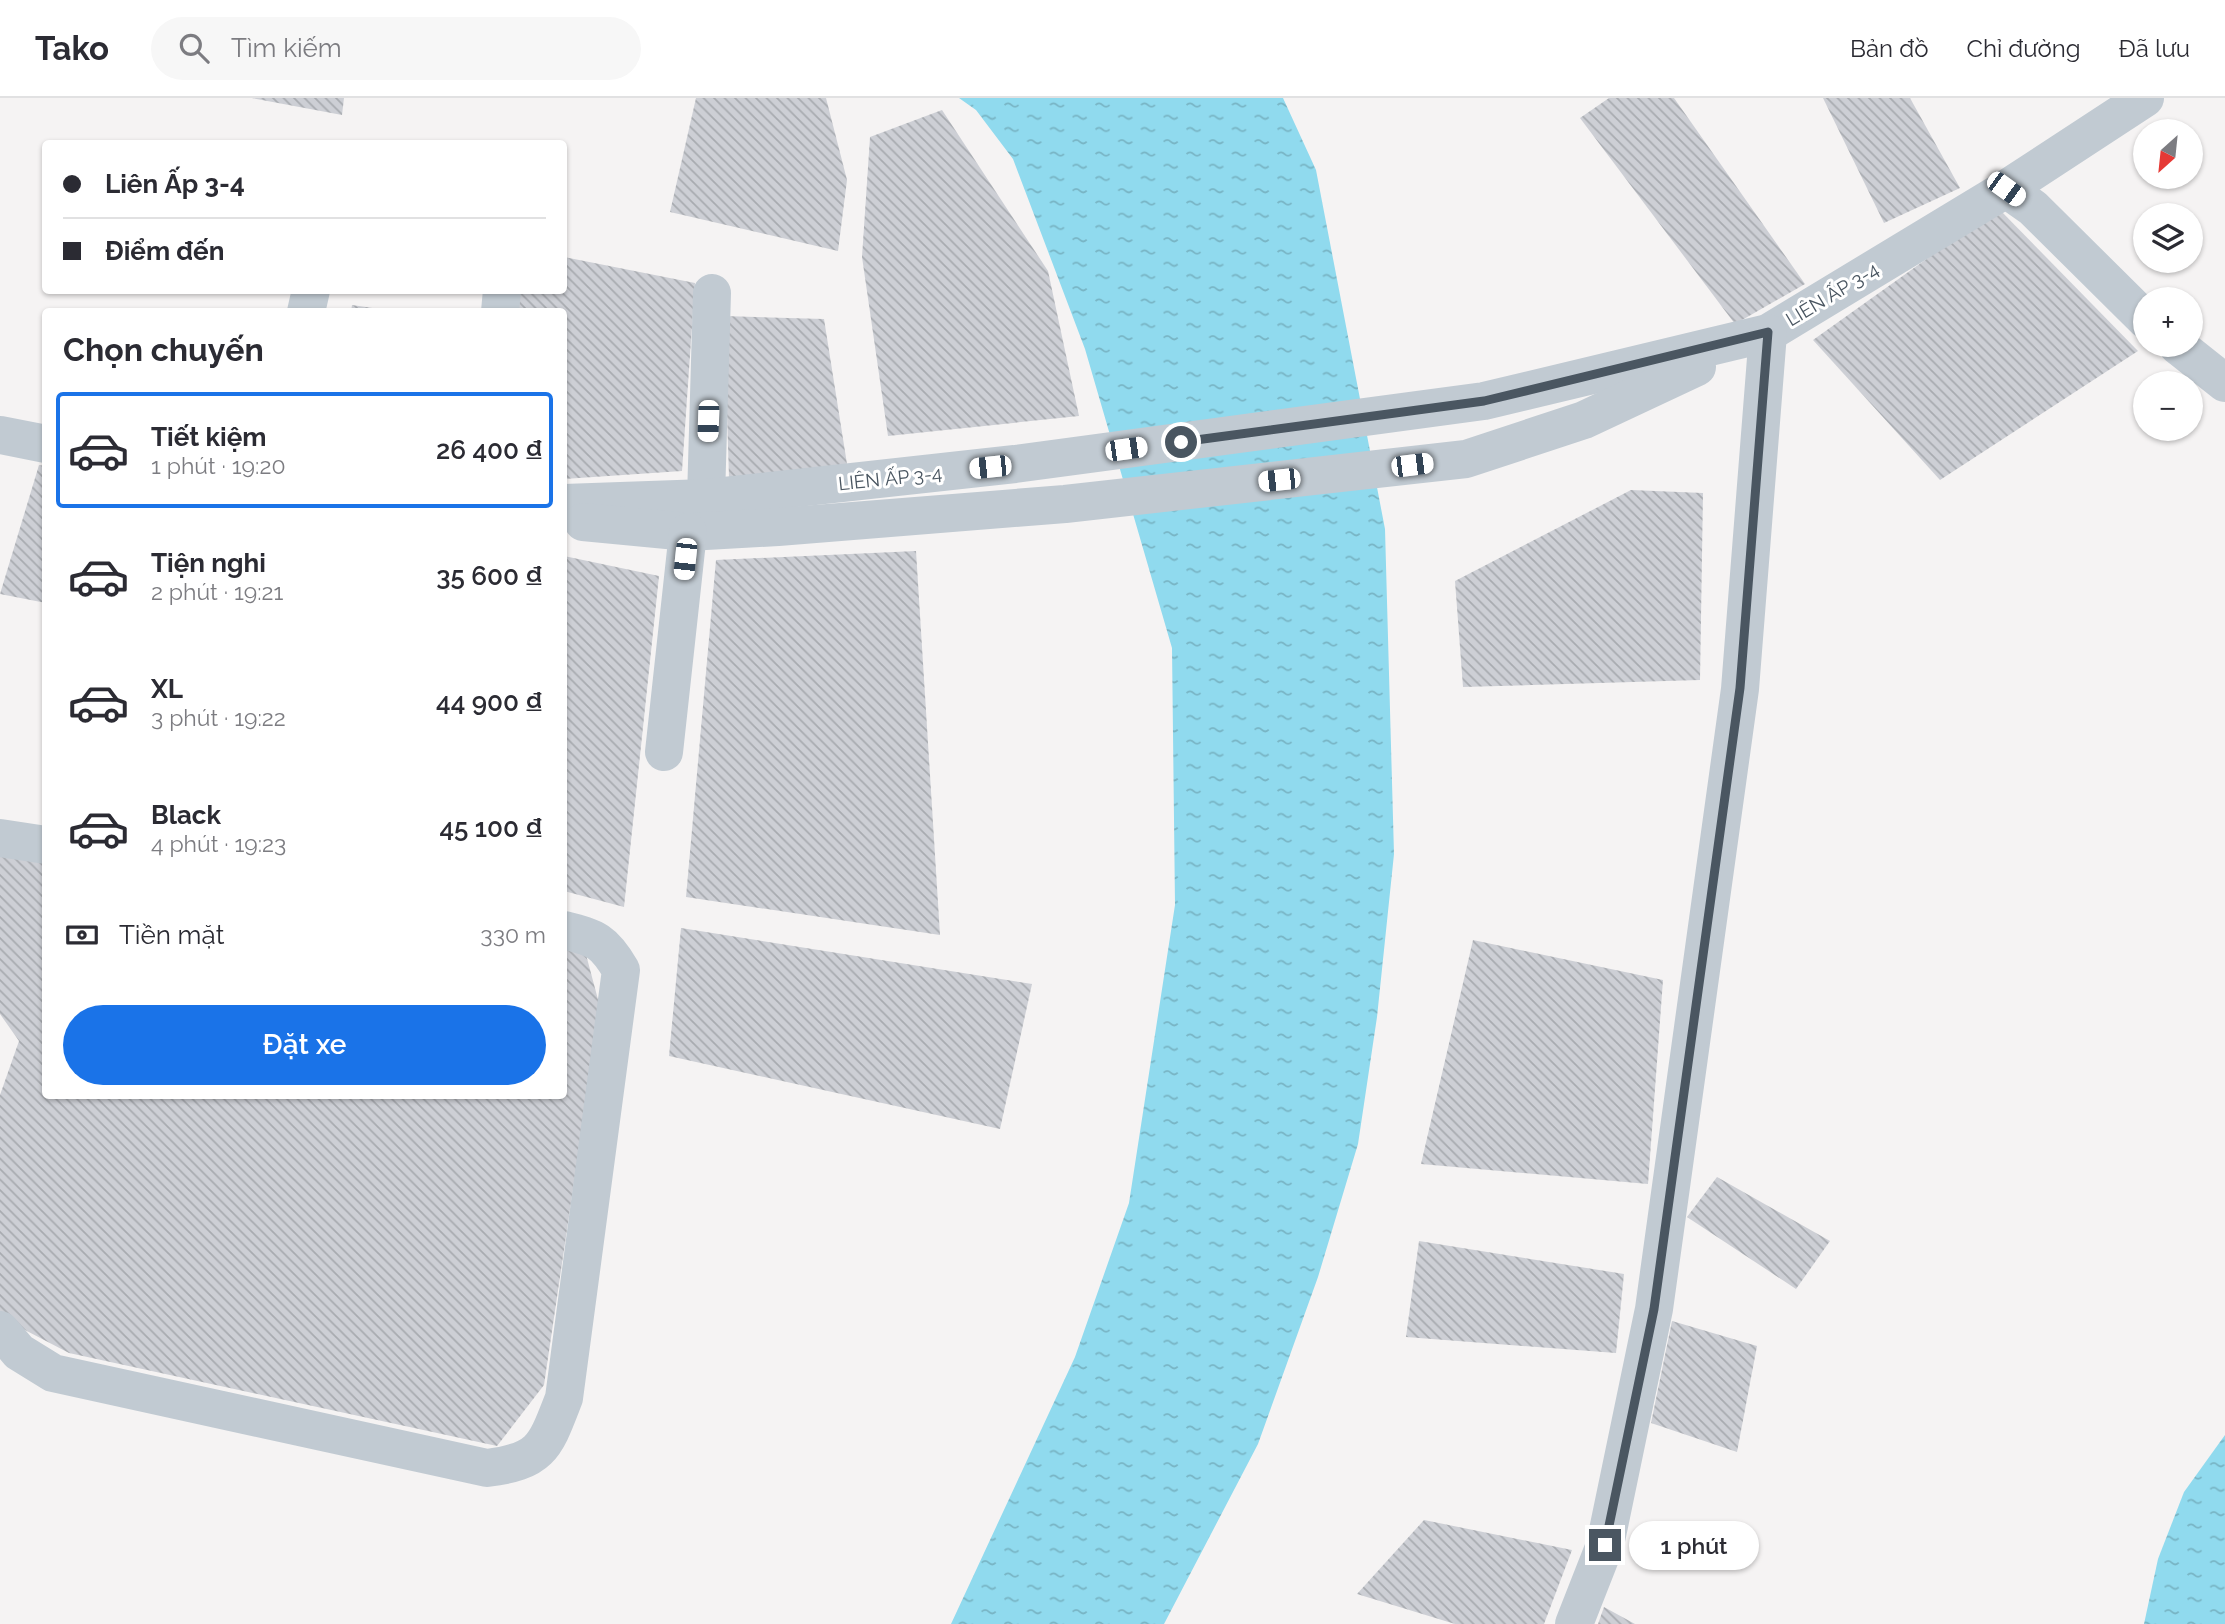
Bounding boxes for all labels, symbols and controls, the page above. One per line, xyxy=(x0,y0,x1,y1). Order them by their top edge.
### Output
search box xyxy=(151,17,641,80)
text: Tako xyxy=(35,29,109,68)
icon: search xyxy=(175,29,213,67)
text: Tìm kiếm xyxy=(231,33,342,63)
text: Bản đồ xyxy=(1850,34,1928,63)
text: Chỉ đường xyxy=(1966,34,2081,63)
text: Đã lưu xyxy=(2119,34,2190,63)
north arrow xyxy=(2133,119,2203,189)
map controls xyxy=(2133,119,2203,441)
car xyxy=(1983,168,2030,210)
text: Liên Ấp 3-4 xyxy=(105,169,245,199)
button: layers xyxy=(2133,203,2203,273)
text: Điểm đến xyxy=(105,236,224,266)
street label: LIÊN ẤP 3-4 xyxy=(1781,257,1882,330)
button: + xyxy=(2133,287,2203,357)
text: Chọn chuyến xyxy=(63,331,264,368)
button: − xyxy=(2133,371,2203,441)
car xyxy=(697,400,720,442)
icon: car xyxy=(67,419,130,482)
text: Tiết kiệm xyxy=(151,422,266,452)
route start xyxy=(1165,426,1197,458)
text: 26 400 ₫ xyxy=(436,435,542,465)
car xyxy=(1104,436,1149,462)
text: 1 phút · 19:20 xyxy=(151,452,285,479)
car xyxy=(1390,452,1435,478)
car xyxy=(969,454,1012,480)
street label: LIÊN ẤP 3-4 xyxy=(837,461,943,494)
car xyxy=(1258,467,1301,493)
car xyxy=(673,537,698,581)
icon: car xyxy=(67,545,130,608)
text: Tiện nghi xyxy=(151,548,266,578)
text: 35 600 ₫ xyxy=(436,561,542,591)
text: 2 phút · 19:21 xyxy=(151,578,283,605)
icon: car xyxy=(67,671,130,734)
text: XL xyxy=(151,674,183,704)
text: 44 900 ₫ xyxy=(436,687,542,717)
text: 3 phút · 19:22 xyxy=(151,704,286,731)
icon: car xyxy=(67,797,130,860)
text: Black xyxy=(151,800,221,830)
text: 45 100 ₫ xyxy=(439,813,542,843)
text: 4 phút · 19:23 xyxy=(151,830,286,857)
icon: cash xyxy=(63,916,101,954)
text: Tiền mặt xyxy=(119,920,224,950)
text: 330 m xyxy=(480,921,546,948)
button: Đặt xe xyxy=(63,1005,546,1085)
callout: 1 phút xyxy=(1630,1520,1759,1570)
route end xyxy=(1589,1529,1621,1561)
text: 1 phút xyxy=(1660,1532,1728,1559)

